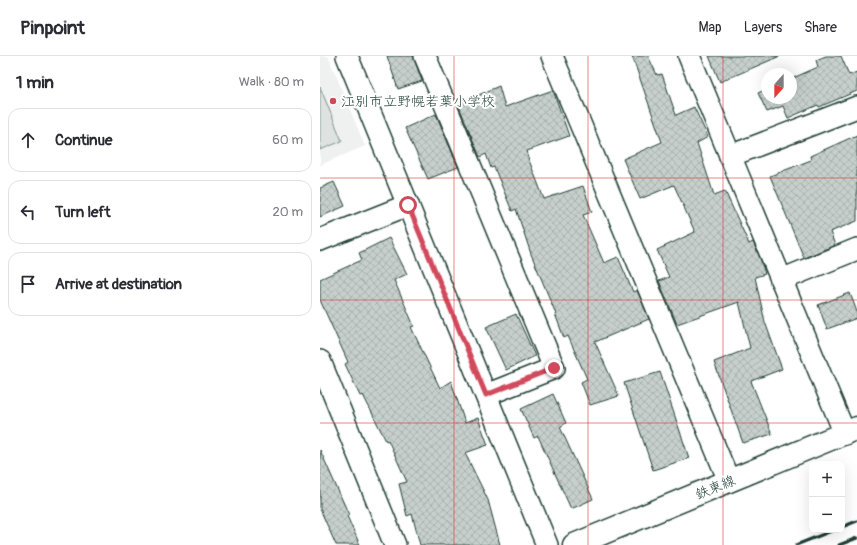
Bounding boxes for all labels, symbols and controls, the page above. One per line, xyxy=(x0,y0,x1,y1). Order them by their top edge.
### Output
text: Pinpoint xyxy=(20,16,85,40)
text: Map xyxy=(699,19,722,36)
text: Layers xyxy=(744,19,782,36)
text: Share xyxy=(804,19,837,36)
north arrow xyxy=(761,68,797,104)
text: 1 min xyxy=(16,72,54,93)
text: Walk · 80 m xyxy=(239,74,304,90)
place label: 江別市立野幌若葉小学校 xyxy=(341,93,495,110)
marker: 江別市立野幌若葉小学校 xyxy=(328,96,338,106)
icon: ahead xyxy=(17,129,39,151)
text: Continue xyxy=(55,131,113,150)
text: 60 m xyxy=(272,132,303,148)
route start xyxy=(399,196,417,214)
icon: left xyxy=(17,201,39,223)
text: Turn left xyxy=(55,203,111,222)
text: 20 m xyxy=(272,204,303,220)
icon: arrive xyxy=(17,273,39,295)
text: Arrive at destination xyxy=(55,275,182,294)
route end xyxy=(545,359,563,377)
map controls xyxy=(809,461,845,533)
button: + xyxy=(809,461,845,497)
street label: 鉄東線 xyxy=(693,472,738,503)
button: − xyxy=(809,497,845,533)

